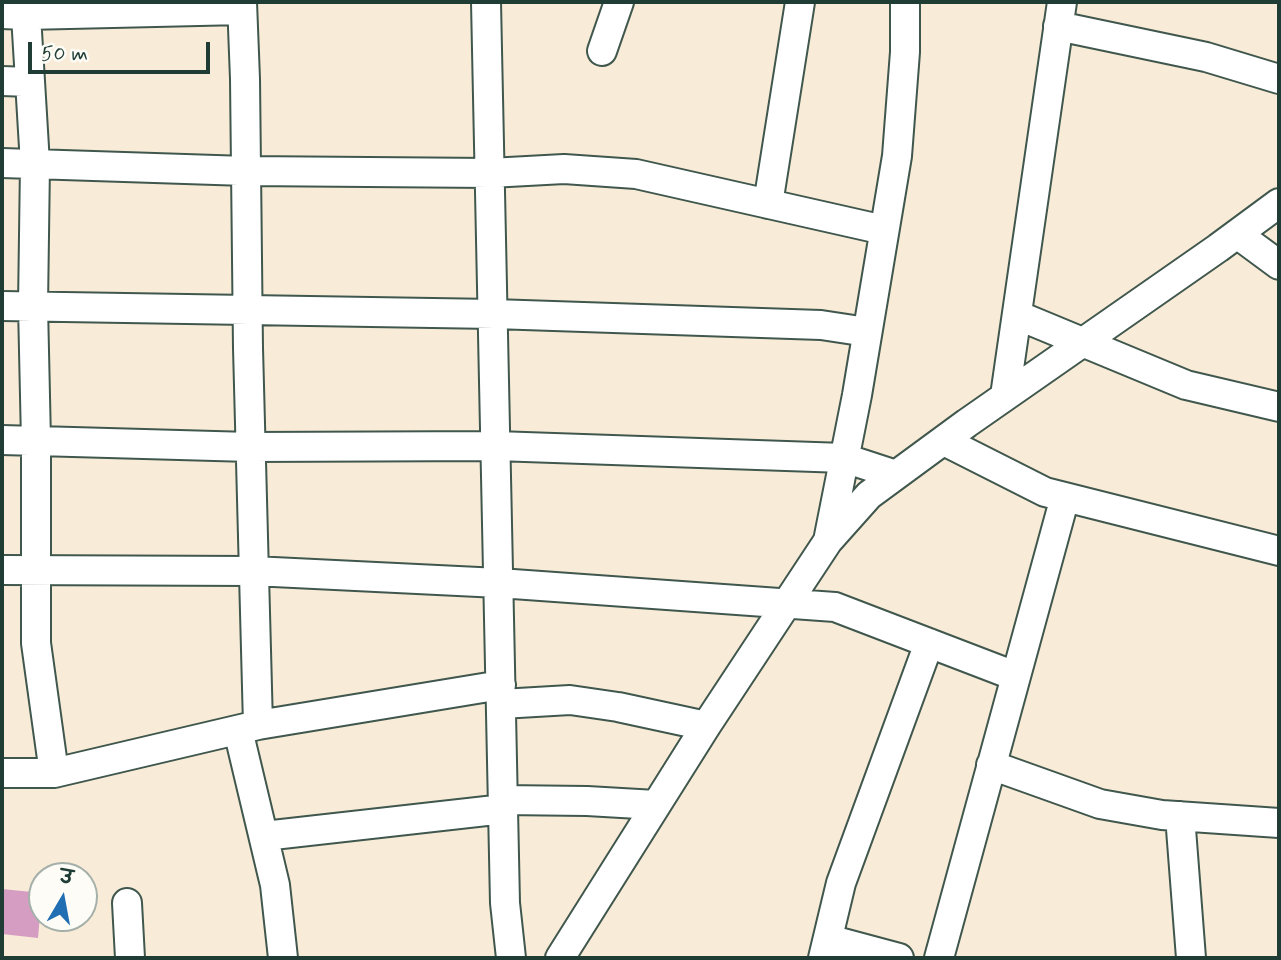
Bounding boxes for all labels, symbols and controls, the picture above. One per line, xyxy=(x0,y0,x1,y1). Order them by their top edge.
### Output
scale bar xyxy=(32,28,214,72)
text: 50 m xyxy=(41,40,88,68)
north arrow xyxy=(28,862,98,932)
text: उ xyxy=(58,864,75,891)

